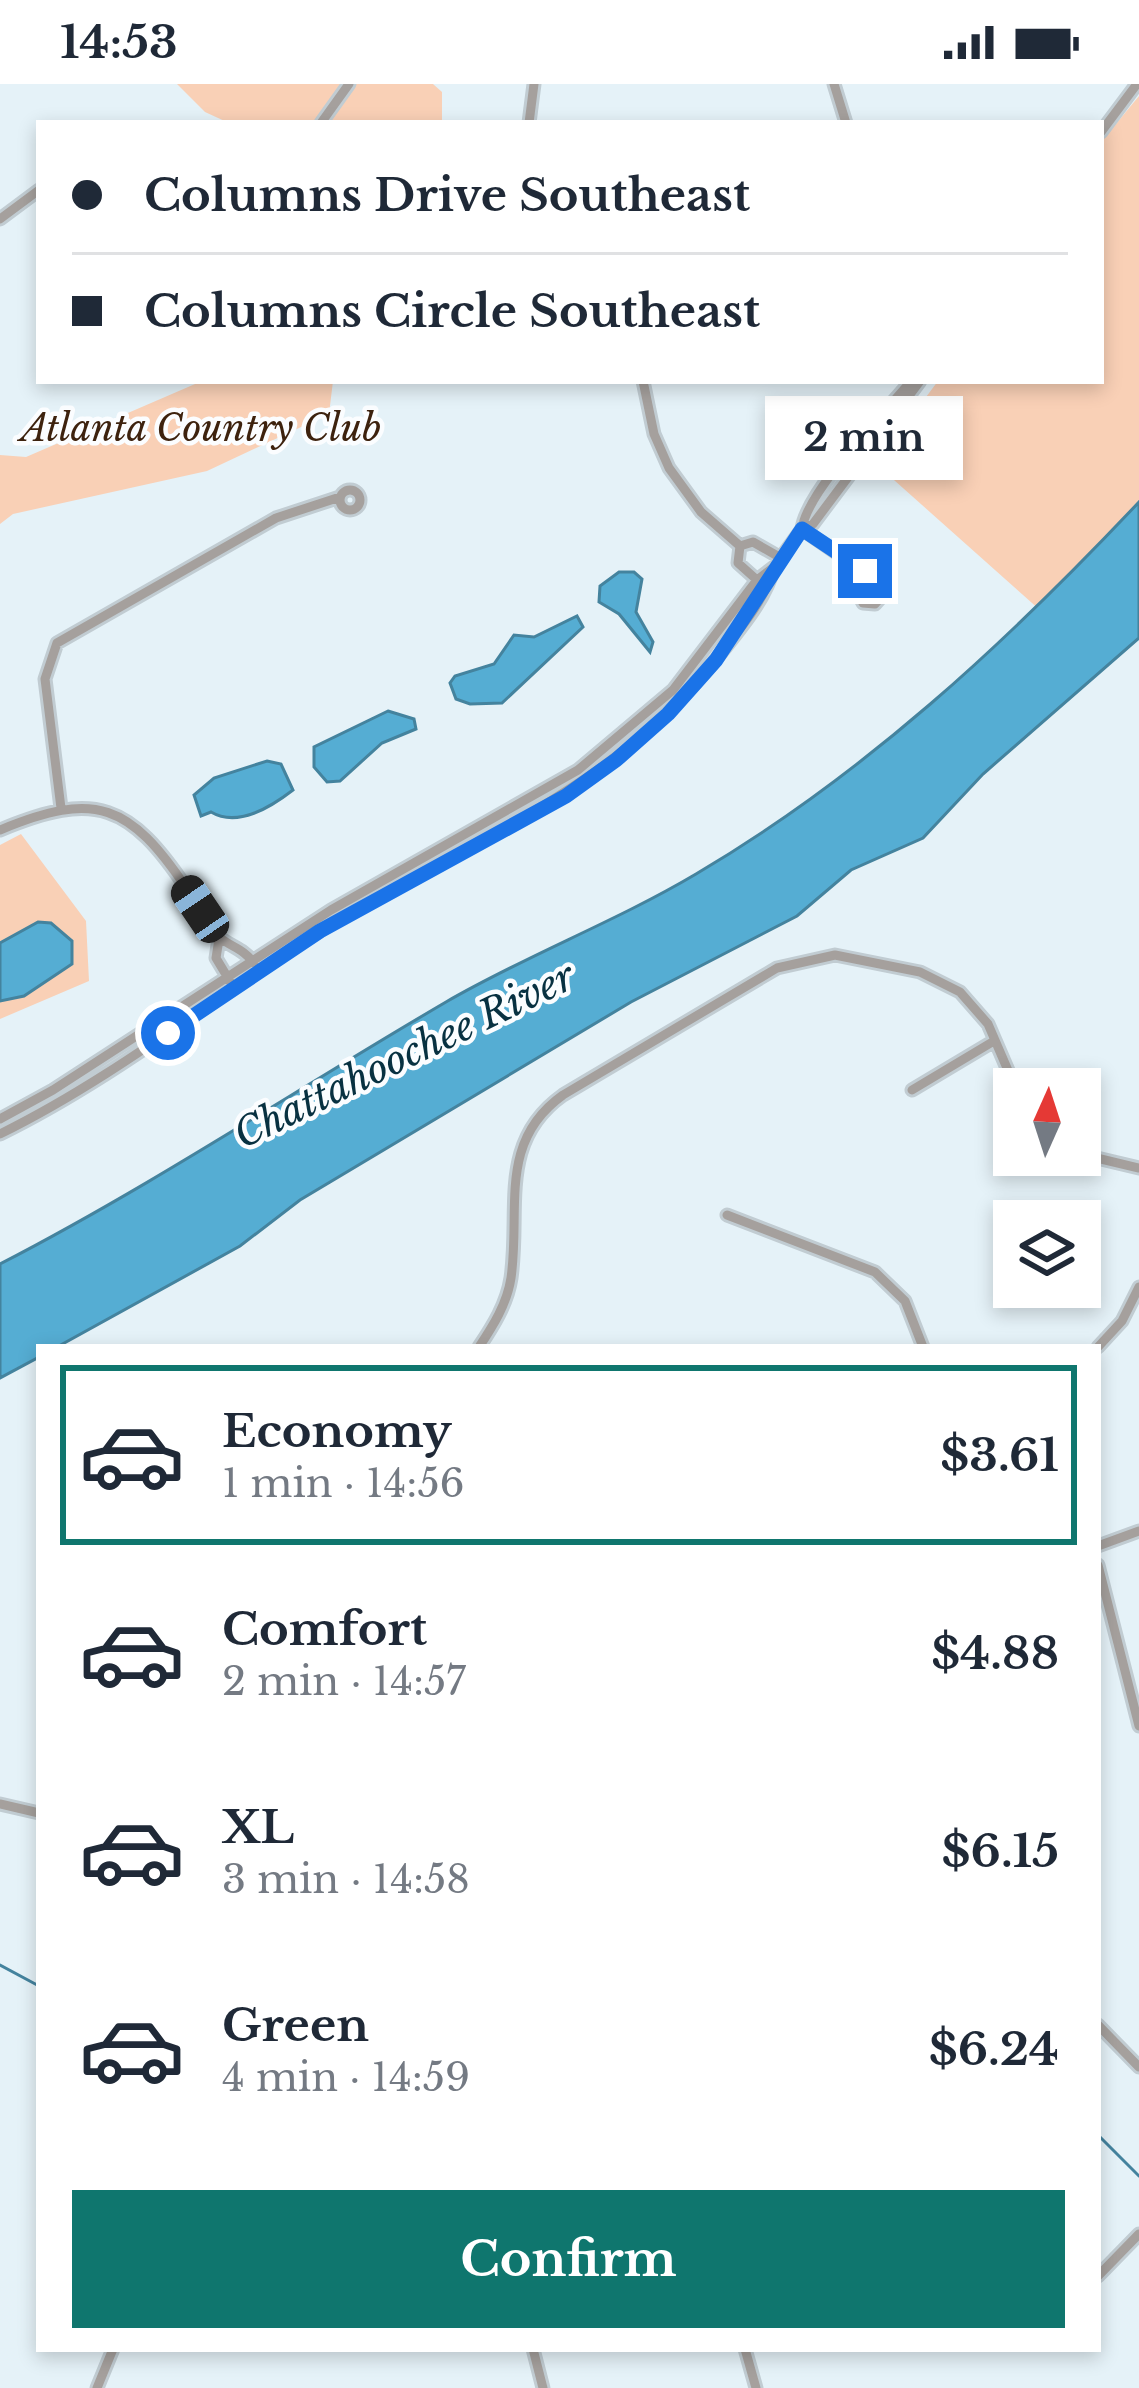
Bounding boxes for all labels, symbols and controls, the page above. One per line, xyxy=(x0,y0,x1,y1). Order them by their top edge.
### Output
text: 14:53 xyxy=(60,14,178,70)
text: Columns Drive Southeast xyxy=(144,167,750,223)
text: Columns Circle Southeast xyxy=(144,283,760,339)
callout: 2 min xyxy=(766,397,964,481)
park label: Atlanta Country Club xyxy=(17,406,381,451)
text: 2 min xyxy=(803,413,925,462)
route end xyxy=(838,544,892,598)
car xyxy=(165,869,235,949)
water label: Chattahoochee River xyxy=(226,951,585,1159)
route start xyxy=(141,1006,195,1060)
north arrow xyxy=(993,1068,1101,1176)
map controls xyxy=(993,1068,1101,1308)
button: layers xyxy=(993,1200,1101,1308)
icon: car xyxy=(78,1401,186,1509)
text: Economy xyxy=(222,1403,452,1459)
text: $3.61 xyxy=(940,1427,1059,1483)
text: 1 min · 14:56 xyxy=(222,1459,465,1508)
icon: car xyxy=(78,1599,186,1707)
text: Comfort xyxy=(222,1601,427,1657)
text: $4.88 xyxy=(931,1625,1059,1681)
text: 2 min · 14:57 xyxy=(222,1657,466,1706)
icon: car xyxy=(78,1797,186,1905)
text: XL xyxy=(222,1799,294,1855)
text: $6.15 xyxy=(942,1823,1059,1879)
text: 3 min · 14:58 xyxy=(222,1855,470,1904)
icon: car xyxy=(78,1995,186,2103)
text: Green xyxy=(222,1997,369,2053)
text: $6.24 xyxy=(929,2021,1059,2077)
text: 4 min · 14:59 xyxy=(222,2053,470,2102)
button: Confirm xyxy=(72,2190,1065,2328)

